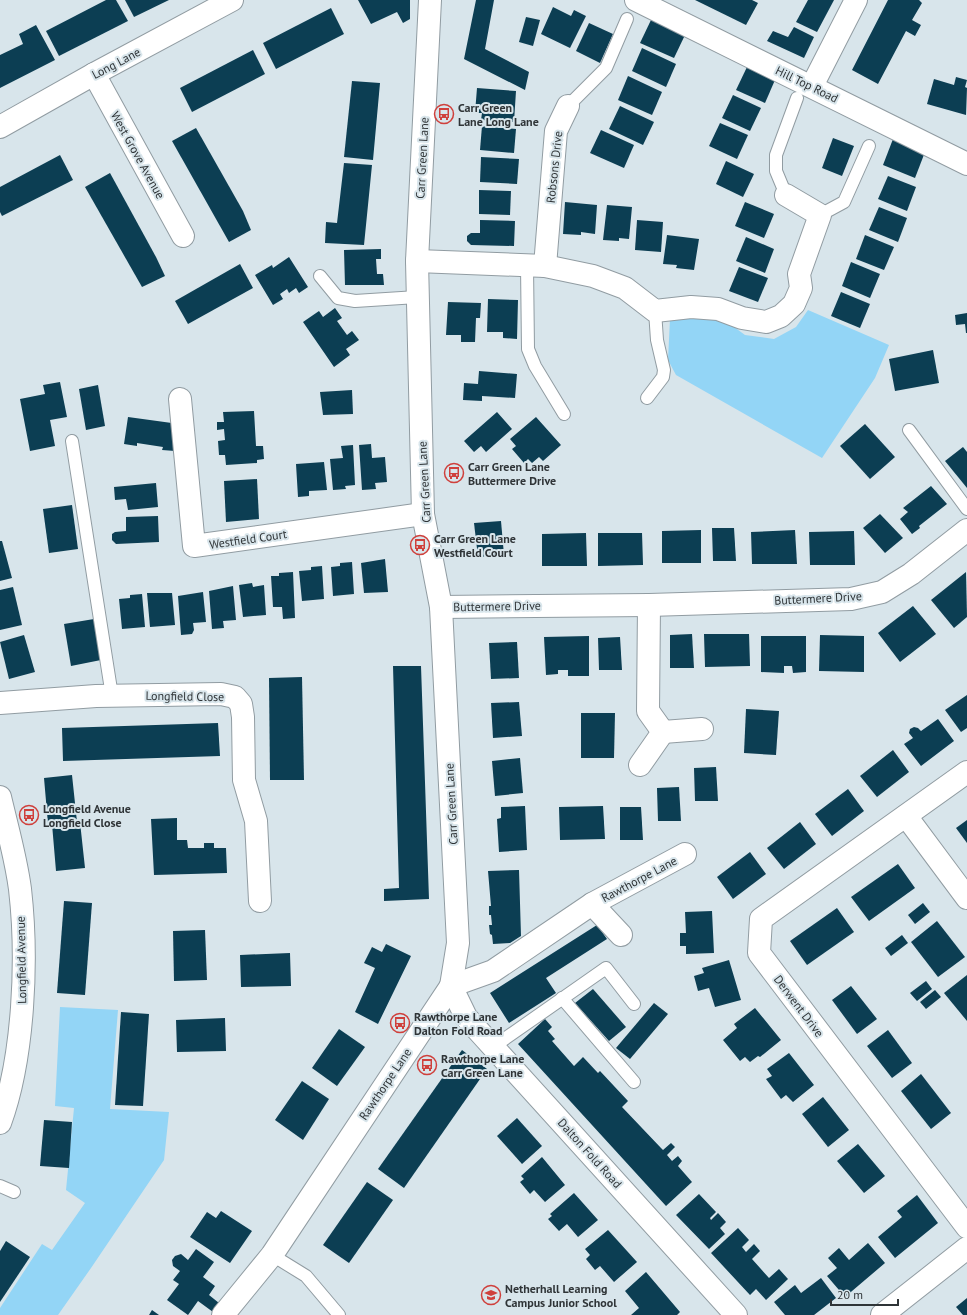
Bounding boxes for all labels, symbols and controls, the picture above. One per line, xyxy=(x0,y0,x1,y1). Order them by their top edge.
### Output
street label: Long Lane xyxy=(89,44,143,82)
street label: Hill Top Road xyxy=(773,62,841,106)
place label: Carr Green Lane Long Lane xyxy=(458,100,539,129)
bus stop icon: Carr Green Lane Long Lane xyxy=(433,103,455,125)
street label: West Grove Avenue xyxy=(108,109,168,201)
street label: Carr Green Lane xyxy=(412,117,432,199)
street label: Robsons Drive xyxy=(543,130,565,204)
street label: Carr Green Lane xyxy=(414,441,434,523)
place label: Carr Green Lane Buttermere Drive xyxy=(468,459,556,488)
bus stop icon: Carr Green Lane Buttermere Drive xyxy=(443,462,465,484)
street label: Westfield Court xyxy=(208,526,288,552)
place label: Carr Green Lane Westfield Court xyxy=(434,531,516,560)
bus stop icon: Carr Green Lane Westfield Court xyxy=(409,534,431,556)
street label: Buttermere Drive xyxy=(774,588,862,608)
street label: Buttermere Drive xyxy=(453,598,541,614)
street label: Longfield Close xyxy=(146,688,224,704)
street label: Carr Green Lane xyxy=(441,763,461,845)
place label: Longfield Avenue Longfield Close xyxy=(43,801,131,830)
bus stop icon: Longfield Avenue Longfield Close xyxy=(18,804,40,826)
street label: Rawthorpe Lane xyxy=(599,853,679,905)
street label: Longfield Avenue xyxy=(13,916,29,1004)
street label: Derwent Drive xyxy=(771,972,827,1040)
place label: Rawthorpe Lane Dalton Fold Road xyxy=(414,1009,502,1038)
bus stop icon: Rawthorpe Lane Dalton Fold Road xyxy=(389,1012,411,1034)
street label: Rawthorpe Lane xyxy=(355,1045,415,1123)
place label: Rawthorpe Lane Carr Green Lane xyxy=(441,1051,524,1080)
bus stop icon: Rawthorpe Lane Carr Green Lane xyxy=(416,1054,438,1076)
street label: Dalton Fold Road xyxy=(555,1115,625,1191)
place label: Netherhall Learning Campus Junior School xyxy=(505,1281,617,1310)
scale bar xyxy=(831,1281,898,1307)
school or university icon: Netherhall Learning Campus Junior School xyxy=(480,1284,502,1306)
text: 20 m xyxy=(837,1287,863,1302)

